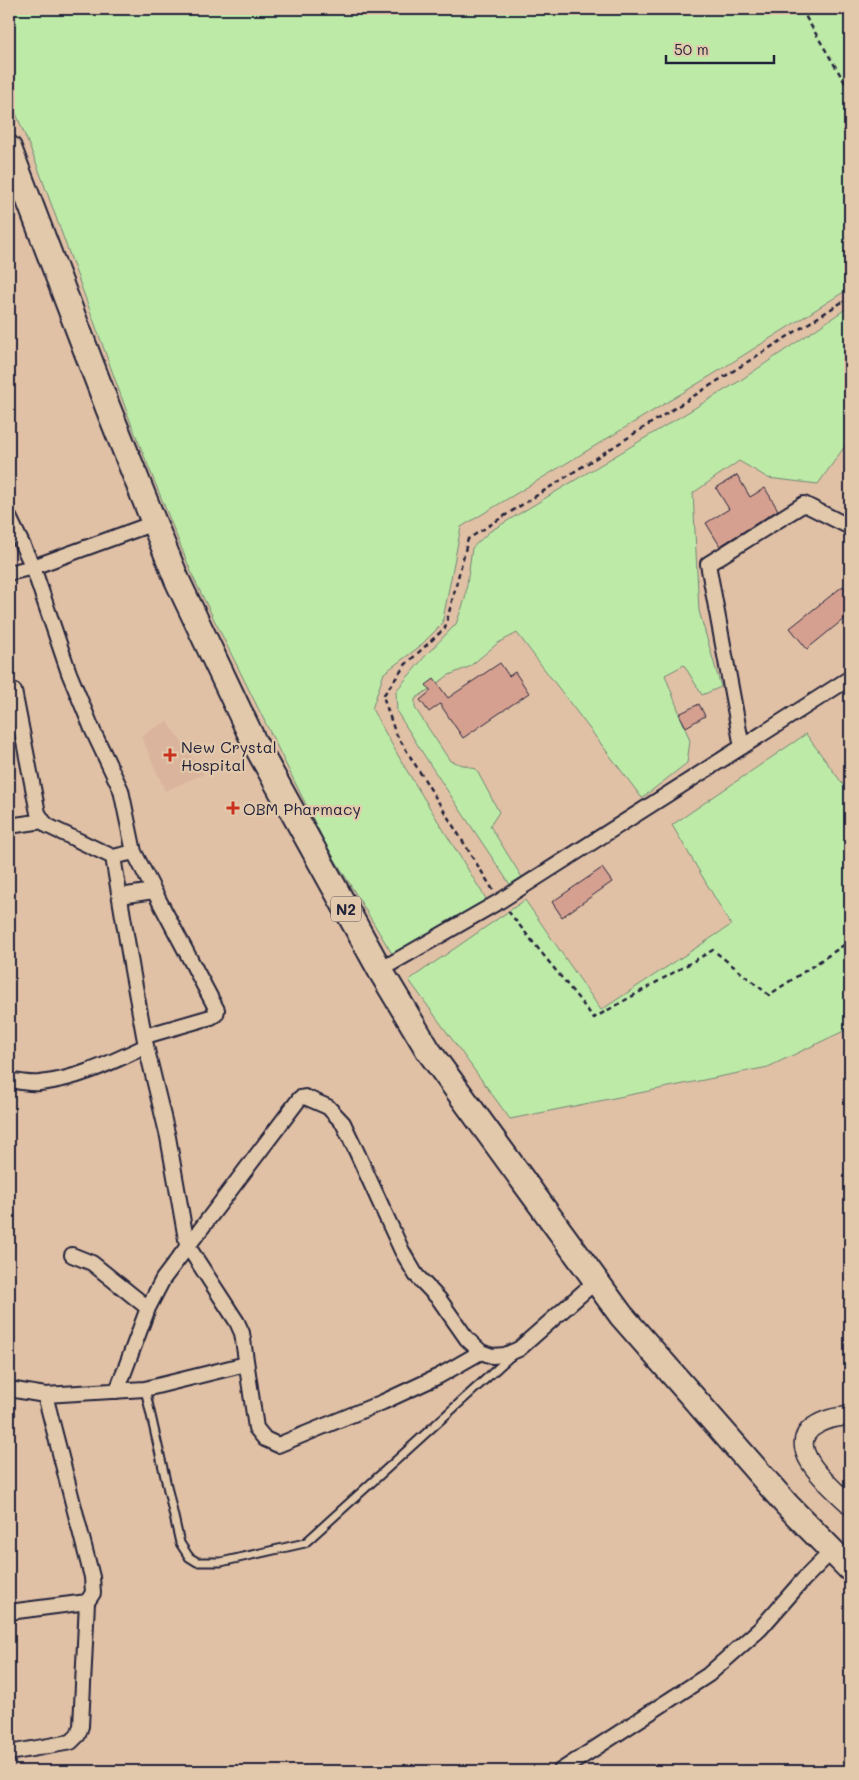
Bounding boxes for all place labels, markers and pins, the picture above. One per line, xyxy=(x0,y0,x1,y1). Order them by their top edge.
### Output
place label: New Crystal Hospital xyxy=(181,736,277,775)
marker: New Crystal Hospital xyxy=(163,748,177,762)
place label: OBM Pharmacy xyxy=(243,798,361,819)
marker: OBM Pharmacy xyxy=(227,802,239,814)

